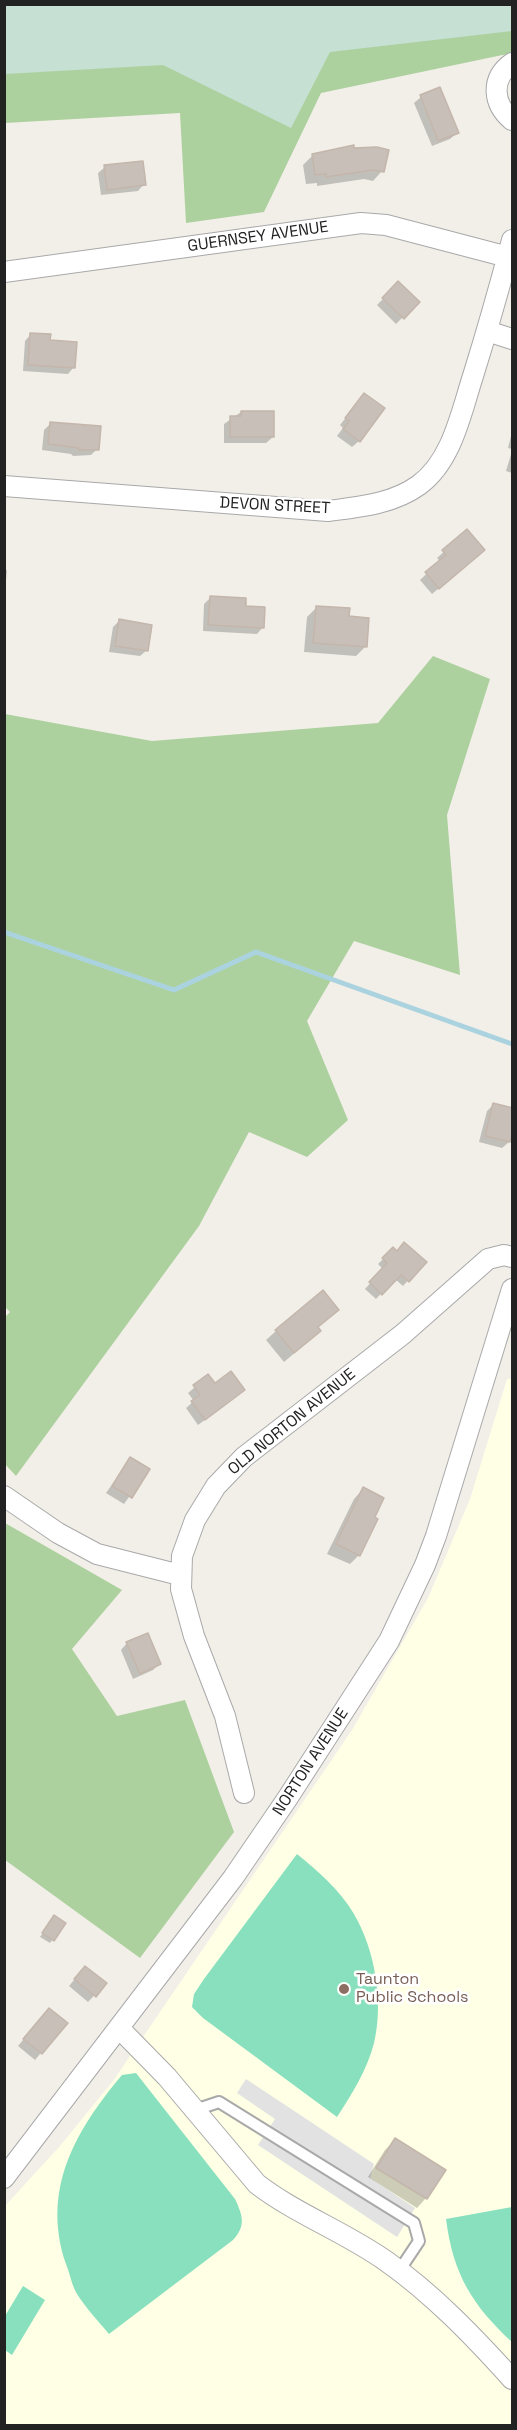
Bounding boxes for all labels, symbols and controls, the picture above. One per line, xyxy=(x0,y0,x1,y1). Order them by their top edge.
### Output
street label: GUERNSEY AVENUE xyxy=(186,218,330,256)
street label: DEVON STREET xyxy=(219,494,331,518)
street label: OLD NORTON AVENUE xyxy=(224,1365,360,1479)
street label: NORTON AVENUE xyxy=(269,1705,353,1819)
place label: Taunton Public Schools xyxy=(356,1970,469,2008)
marker: Taunton Public Schools xyxy=(337,1982,351,1996)

